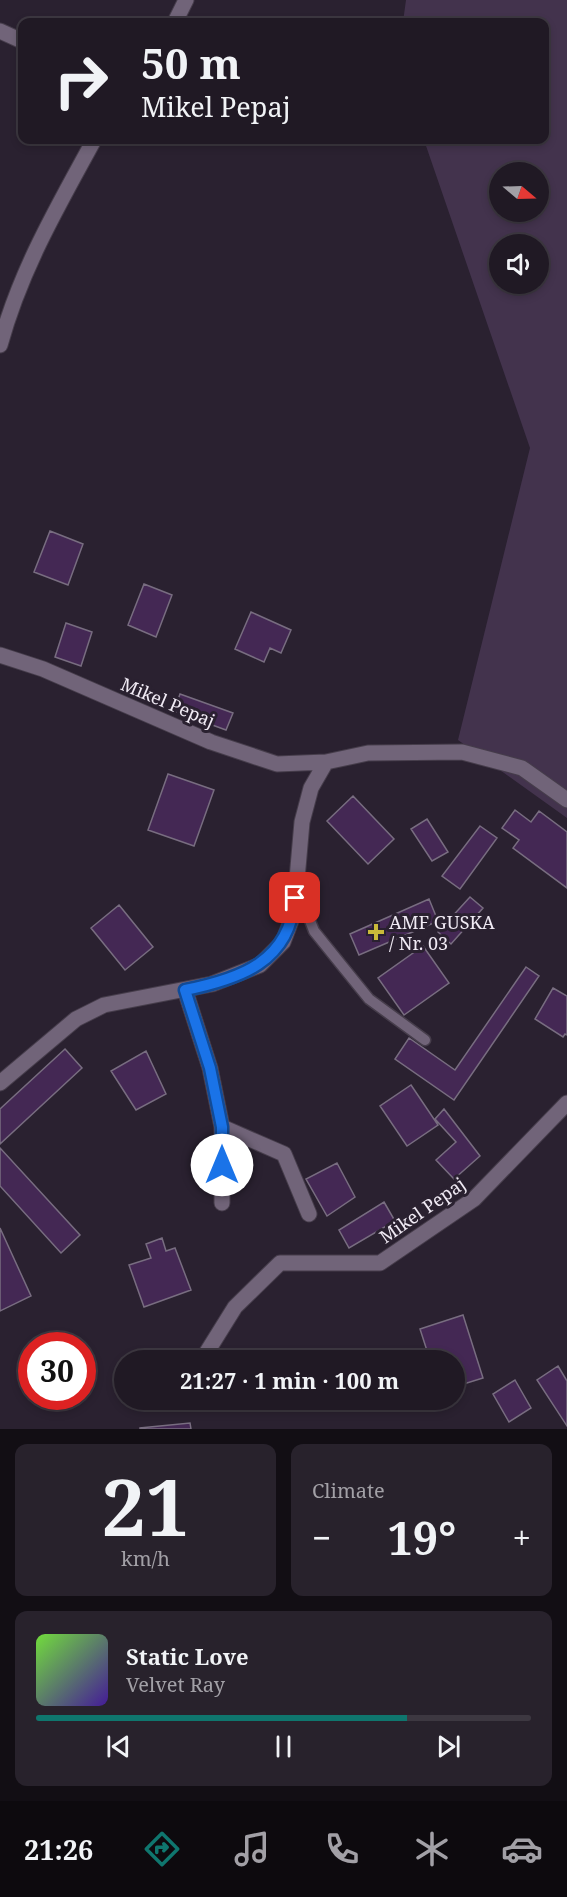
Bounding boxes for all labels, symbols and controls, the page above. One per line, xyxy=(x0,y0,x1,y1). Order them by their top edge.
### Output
text: 50 m xyxy=(141,34,241,91)
icon: right xyxy=(42,42,120,120)
text: Mikel Pepaj xyxy=(141,88,291,125)
north arrow xyxy=(489,162,549,222)
map controls xyxy=(489,162,549,294)
button: sound xyxy=(489,234,549,294)
street label: Mikel Pepaj xyxy=(117,671,219,733)
pin xyxy=(269,872,320,923)
icon: arrive xyxy=(278,881,311,914)
place label: AMF GUSKA / Nr. 03 xyxy=(389,910,495,955)
marker: AMF GUSKA / Nr. 03 xyxy=(367,923,385,941)
position arrow xyxy=(190,1133,254,1197)
street label: Mikel Pepaj xyxy=(374,1172,470,1248)
speed limit sign: 30 xyxy=(18,1332,96,1410)
text: 21:27 · 1 min · 100 m xyxy=(180,1365,399,1395)
text: 21 xyxy=(101,1453,190,1559)
text: Climate xyxy=(312,1477,385,1504)
text: 19° xyxy=(387,1507,456,1568)
text: − xyxy=(312,1515,331,1560)
text: + xyxy=(513,1515,531,1560)
text: km/h xyxy=(121,1545,170,1572)
text: Static Love xyxy=(126,1641,249,1671)
text: Velvet Ray xyxy=(126,1671,225,1698)
icon: previous xyxy=(102,1730,135,1763)
icon: pause xyxy=(267,1730,300,1763)
icon: next xyxy=(432,1730,465,1763)
icon: directions xyxy=(141,1828,183,1870)
icon: music xyxy=(231,1828,273,1870)
icon: phone xyxy=(321,1828,363,1870)
icon: climate xyxy=(411,1828,453,1870)
icon: car xyxy=(501,1828,543,1870)
text: 21:26 xyxy=(24,1831,93,1868)

